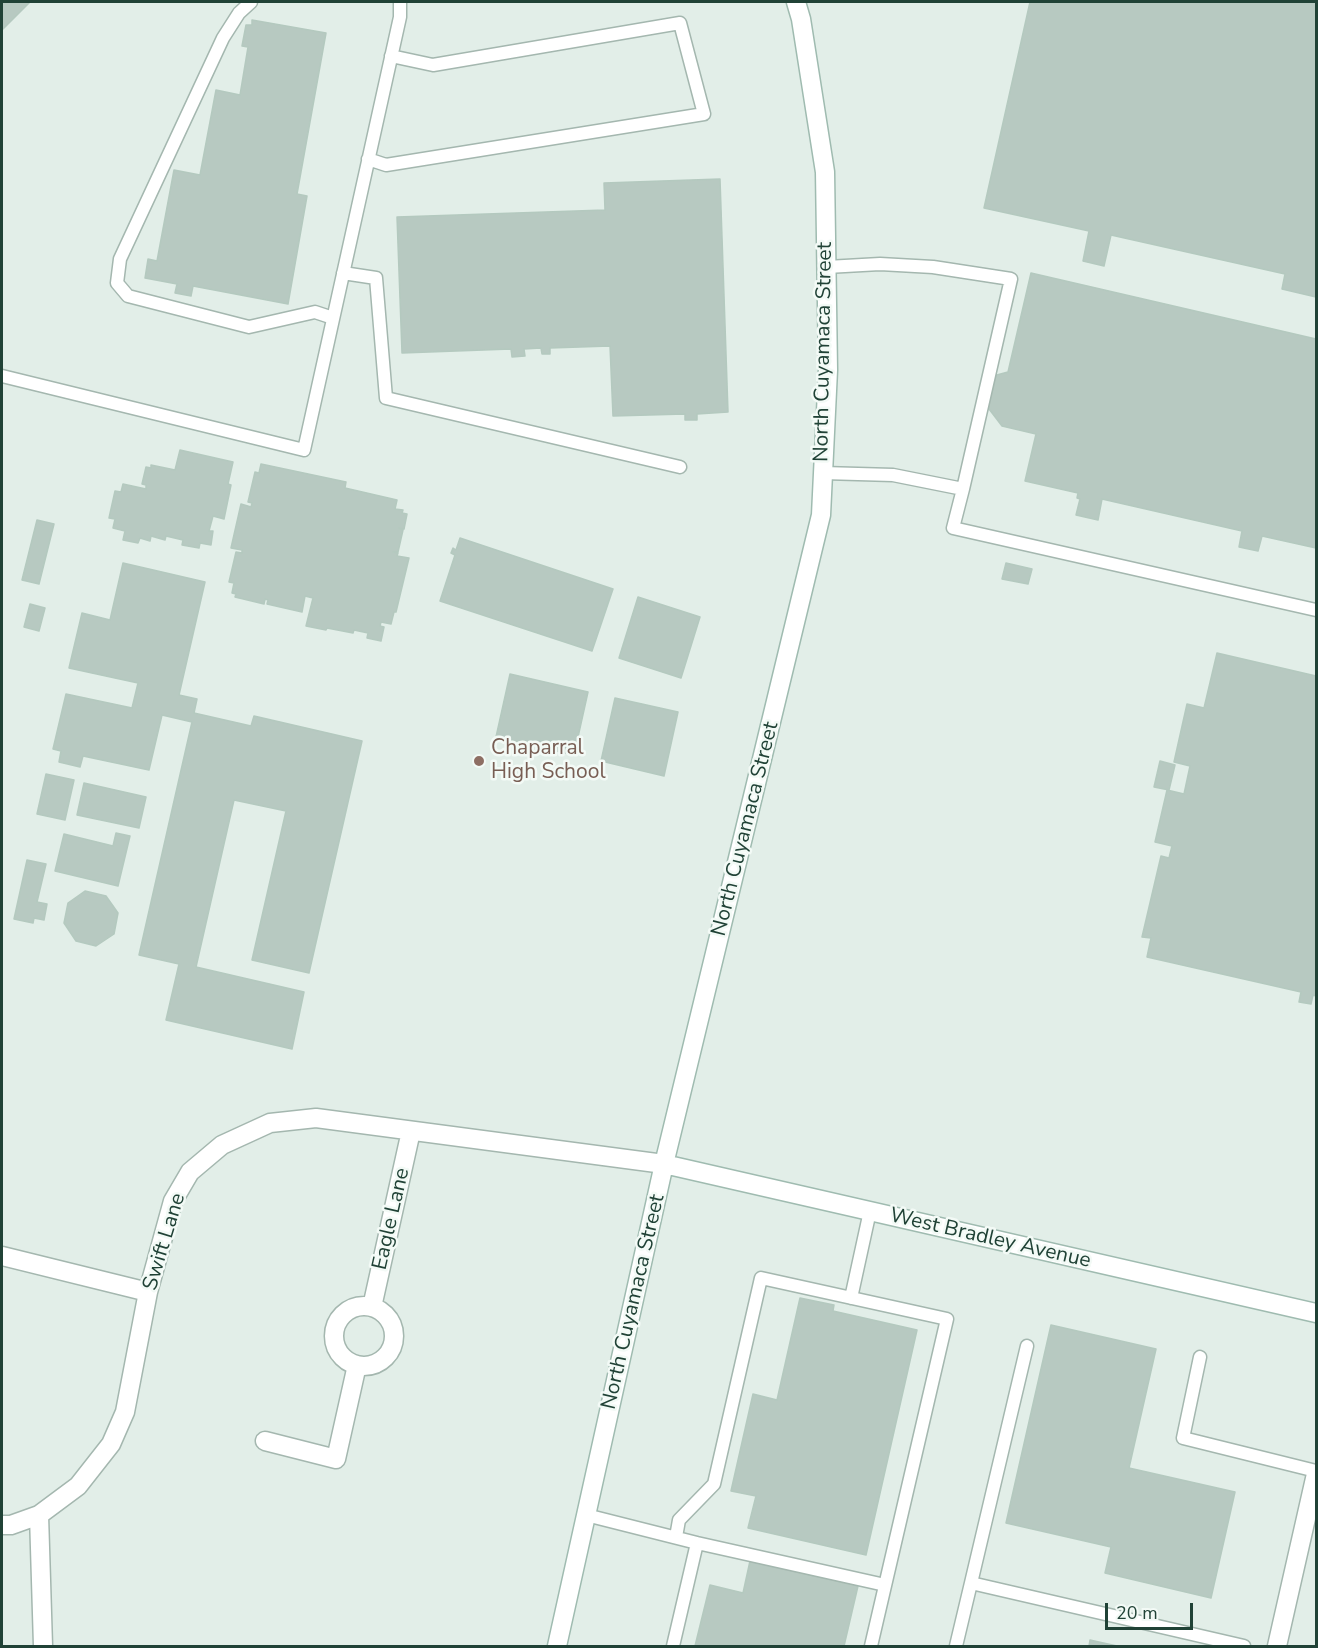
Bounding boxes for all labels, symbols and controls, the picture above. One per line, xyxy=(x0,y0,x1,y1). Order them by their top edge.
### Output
street label: North Cuyamaca Street xyxy=(809,242,839,462)
street label: North Cuyamaca Street xyxy=(707,719,785,939)
place label: Chaparral High School xyxy=(491,736,606,786)
marker: Chaparral High School xyxy=(472,754,486,768)
street label: Eagle Lane xyxy=(368,1166,416,1272)
street label: Swift Lane xyxy=(138,1190,192,1294)
street label: North Cuyamaca Street xyxy=(597,1192,671,1412)
street label: West Bradley Avenue xyxy=(887,1204,1093,1274)
scale bar xyxy=(1108,1591,1196,1629)
text: 20 m xyxy=(1116,1601,1158,1625)

